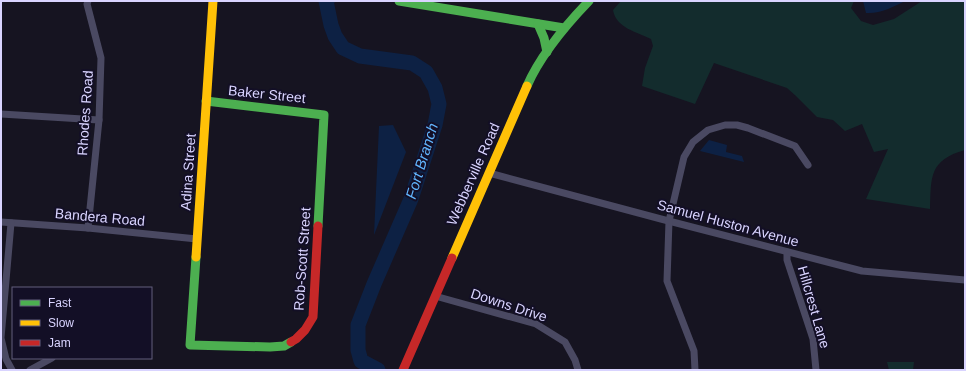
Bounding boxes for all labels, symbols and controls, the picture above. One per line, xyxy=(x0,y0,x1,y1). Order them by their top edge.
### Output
street label: Rhodes Road xyxy=(74,70,96,156)
street label: Baker Street xyxy=(227,82,307,106)
street label: Webberville Road xyxy=(443,120,503,228)
water label: Fort Branch xyxy=(402,121,441,201)
street label: Adina Street xyxy=(177,133,199,211)
street label: Samuel Huston Avenue xyxy=(655,196,801,250)
street label: Bandera Road xyxy=(54,205,146,229)
street label: Rob-Scott Street xyxy=(290,207,314,311)
street label: Hillcrest Lane xyxy=(795,264,833,350)
street label: Downs Drive xyxy=(469,285,549,325)
legend xyxy=(12,287,152,359)
text: Fast xyxy=(48,296,72,310)
text: Slow xyxy=(48,316,74,330)
text: Jam xyxy=(48,336,71,350)

